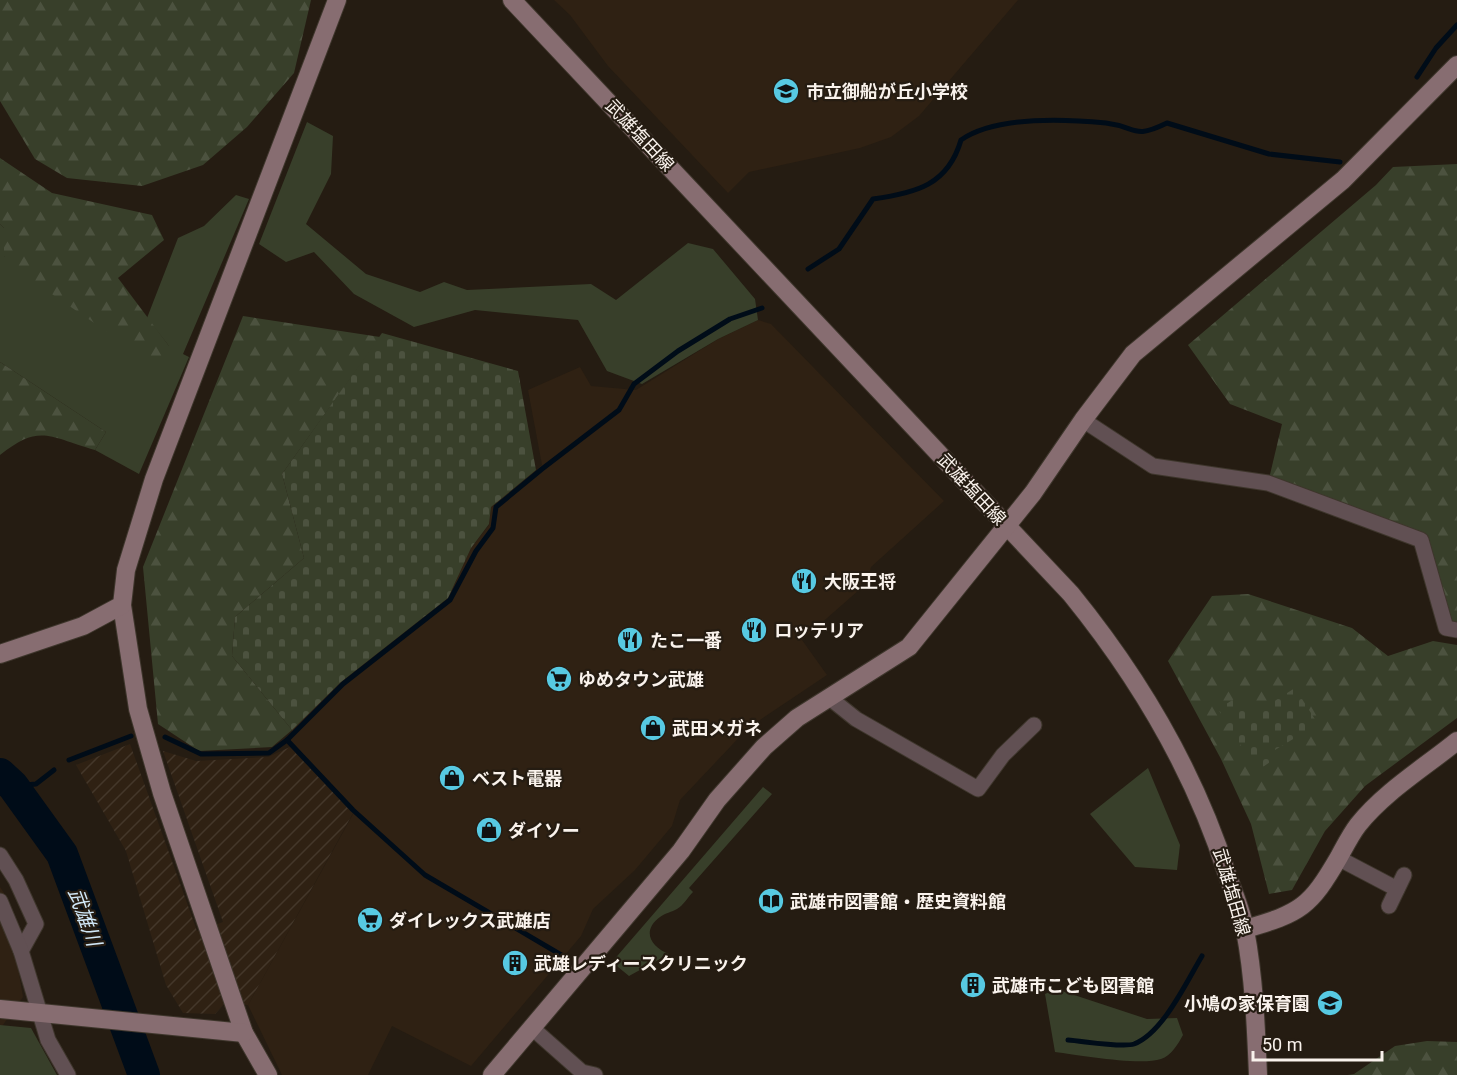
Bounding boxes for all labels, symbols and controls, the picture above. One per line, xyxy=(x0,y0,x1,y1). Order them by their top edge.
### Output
school or university icon: 市立御船が丘小学校 xyxy=(771,76,801,106)
place label: 市立御船が丘小学校 xyxy=(806,81,968,102)
street label: 武雄塩田線 xyxy=(602,95,678,175)
street label: 武雄塩田線 xyxy=(934,449,1010,529)
restaurant icon: 大阪王将 xyxy=(789,566,819,596)
place label: 大阪王将 xyxy=(824,571,896,592)
restaurant icon: ロッテリア xyxy=(739,615,769,645)
place label: ロッテリア xyxy=(774,620,864,641)
restaurant icon: たこ一番 xyxy=(615,625,645,655)
place label: たこ一番 xyxy=(650,630,722,651)
supermarket icon: ゆめタウン武雄 xyxy=(544,664,574,694)
place label: ゆめタウン武雄 xyxy=(578,669,704,690)
shop icon: 武田メガネ xyxy=(638,713,668,743)
place label: 武田メガネ xyxy=(672,718,762,739)
shop icon: ベスト電器 xyxy=(437,763,467,793)
place label: ベスト電器 xyxy=(472,768,562,789)
shop icon: ダイソー xyxy=(474,815,504,845)
place label: ダイソー xyxy=(508,820,580,841)
street label: 武雄塩田線 xyxy=(1210,846,1254,938)
water label: 武雄川 xyxy=(63,885,107,951)
library icon: 武雄市図書館・歴史資料館 xyxy=(756,886,786,916)
place label: 武雄市図書館・歴史資料館 xyxy=(790,891,1006,912)
supermarket icon: ダイレックス武雄店 xyxy=(355,905,385,935)
place label: ダイレックス武雄店 xyxy=(389,910,550,931)
building icon: 武雄レディースクリニック xyxy=(500,948,530,978)
place label: 武雄レディースクリニック xyxy=(534,953,748,974)
building icon: 武雄市こども図書館 xyxy=(958,970,988,1000)
place label: 武雄市こども図書館 xyxy=(992,975,1154,996)
school or university icon: 小鳩の家保育園 xyxy=(1315,988,1345,1018)
place label: 小鳩の家保育園 xyxy=(1184,993,1310,1014)
scale bar xyxy=(1253,1024,1382,1062)
text: 50 m xyxy=(1262,1034,1302,1055)

